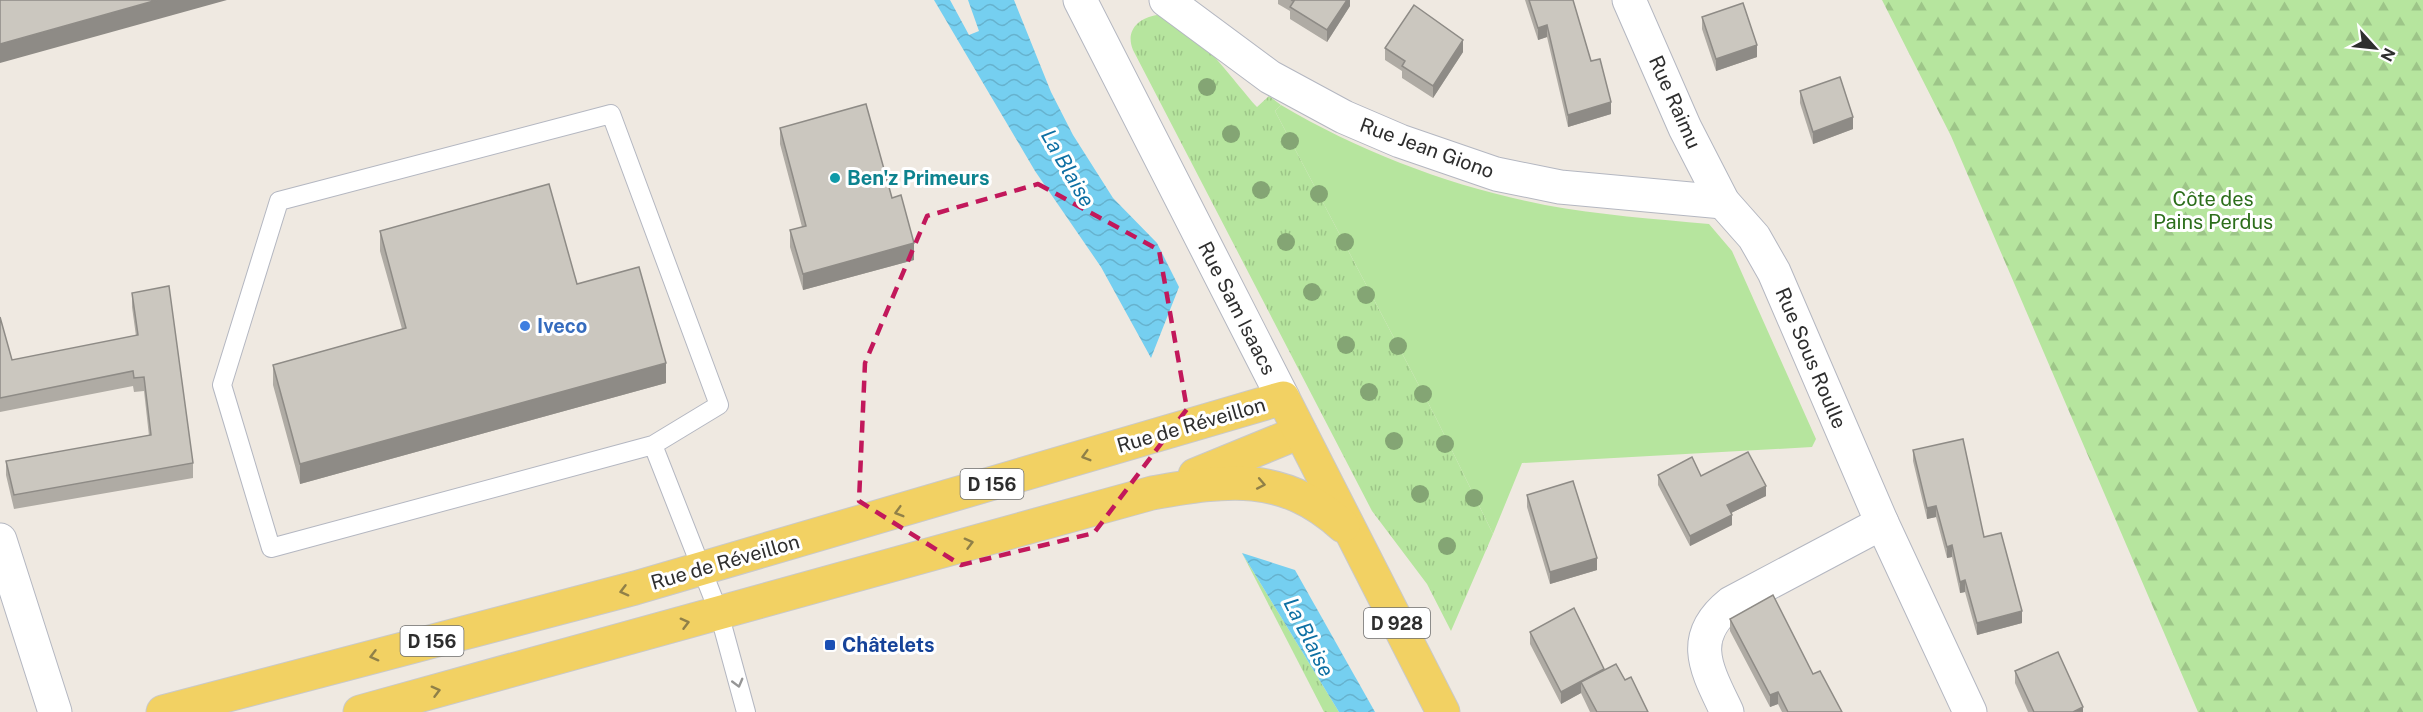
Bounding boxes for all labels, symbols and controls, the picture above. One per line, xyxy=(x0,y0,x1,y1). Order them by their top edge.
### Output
north arrow xyxy=(2345,18,2405,78)
text: N xyxy=(2377,45,2399,64)
street label: Rue Raimu xyxy=(1644,52,1706,152)
street label: Rue Jean Giono xyxy=(1357,113,1497,183)
water label: La Blaise xyxy=(1036,125,1100,211)
place label: Ben'z Primeurs xyxy=(847,166,989,190)
marker: Ben'z Primeurs xyxy=(828,171,842,185)
park label: Côte des Pains Perdus xyxy=(2153,187,2273,234)
street label: Rue Sam Isaacs xyxy=(1193,237,1281,379)
street label: Rue Sous Roulle xyxy=(1770,284,1852,432)
place label: Iveco xyxy=(537,314,587,338)
marker: Iveco xyxy=(518,319,532,333)
street label: Rue de Réveillon xyxy=(1114,392,1268,458)
one-way arrow xyxy=(1081,449,1092,461)
road number: D 156 xyxy=(960,469,1024,499)
one-way arrow xyxy=(1255,477,1265,490)
one-way arrow xyxy=(894,505,905,517)
street label: Rue de Réveillon xyxy=(648,529,802,595)
one-way arrow xyxy=(964,538,974,551)
one-way arrow xyxy=(619,583,629,596)
water label: La Blaise xyxy=(1278,593,1340,681)
road number: D 928 xyxy=(1364,608,1430,638)
one-way arrow xyxy=(680,617,690,630)
road number: D 156 xyxy=(400,626,464,656)
place label: Châtelets xyxy=(842,633,935,657)
marker: Châtelets xyxy=(823,638,837,652)
one-way arrow xyxy=(369,649,379,662)
one-way arrow xyxy=(731,677,743,688)
one-way arrow xyxy=(430,686,441,698)

